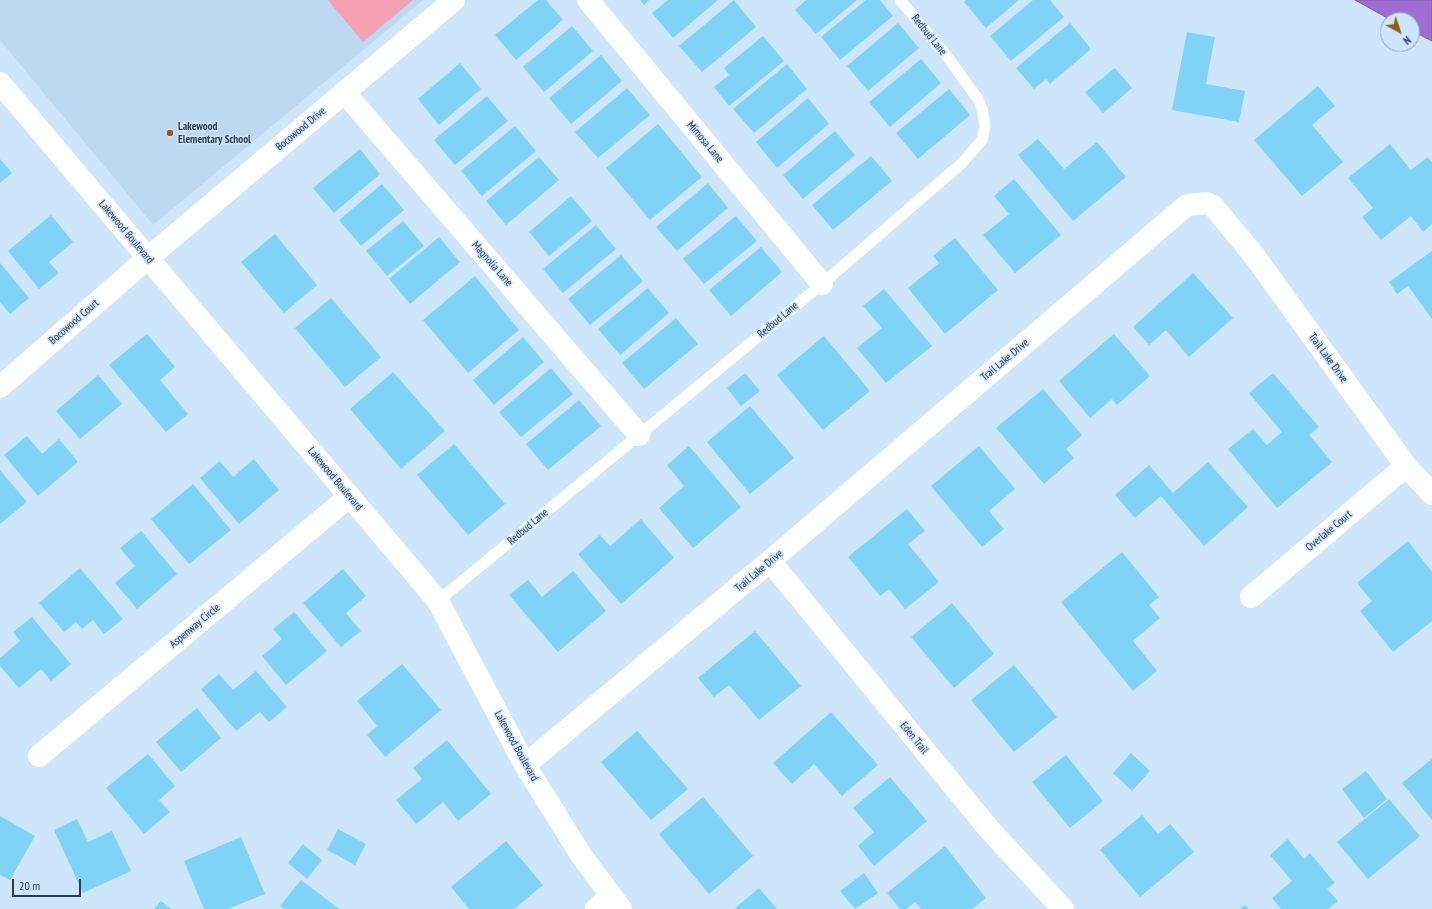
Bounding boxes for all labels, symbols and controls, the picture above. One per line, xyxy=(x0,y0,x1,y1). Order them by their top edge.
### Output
street label: Redbud Lane xyxy=(908,12,950,58)
north arrow xyxy=(1380,12,1420,52)
text: N xyxy=(1400,33,1414,48)
street label: Bocowood Drive xyxy=(273,104,329,154)
street label: Mimosa Lane xyxy=(684,119,726,165)
place label: Lakewood Elementary School xyxy=(178,120,251,146)
marker: Lakewood Elementary School xyxy=(165,128,175,138)
street label: Lakewood Boulevard xyxy=(96,198,156,266)
street label: Magnolia Lane xyxy=(469,239,515,289)
street label: Bocowood Court xyxy=(46,297,102,347)
street label: Redbud Lane xyxy=(755,299,801,341)
street label: Trail Lake Drive xyxy=(1305,330,1351,386)
street label: Trail Lake Drive xyxy=(978,336,1032,384)
street label: Lakewood Boulevard xyxy=(305,445,365,513)
street label: Redbud Lane xyxy=(505,506,551,548)
street label: Overlake Court xyxy=(1303,508,1355,554)
street label: Trail Lake Drive xyxy=(732,547,786,595)
street label: Aspenway Circle xyxy=(167,601,223,651)
street label: Lakewood Boulevard xyxy=(491,708,541,784)
street label: Eden Trail xyxy=(897,719,931,757)
scale bar xyxy=(14,871,83,897)
text: 20 m xyxy=(19,878,40,893)

